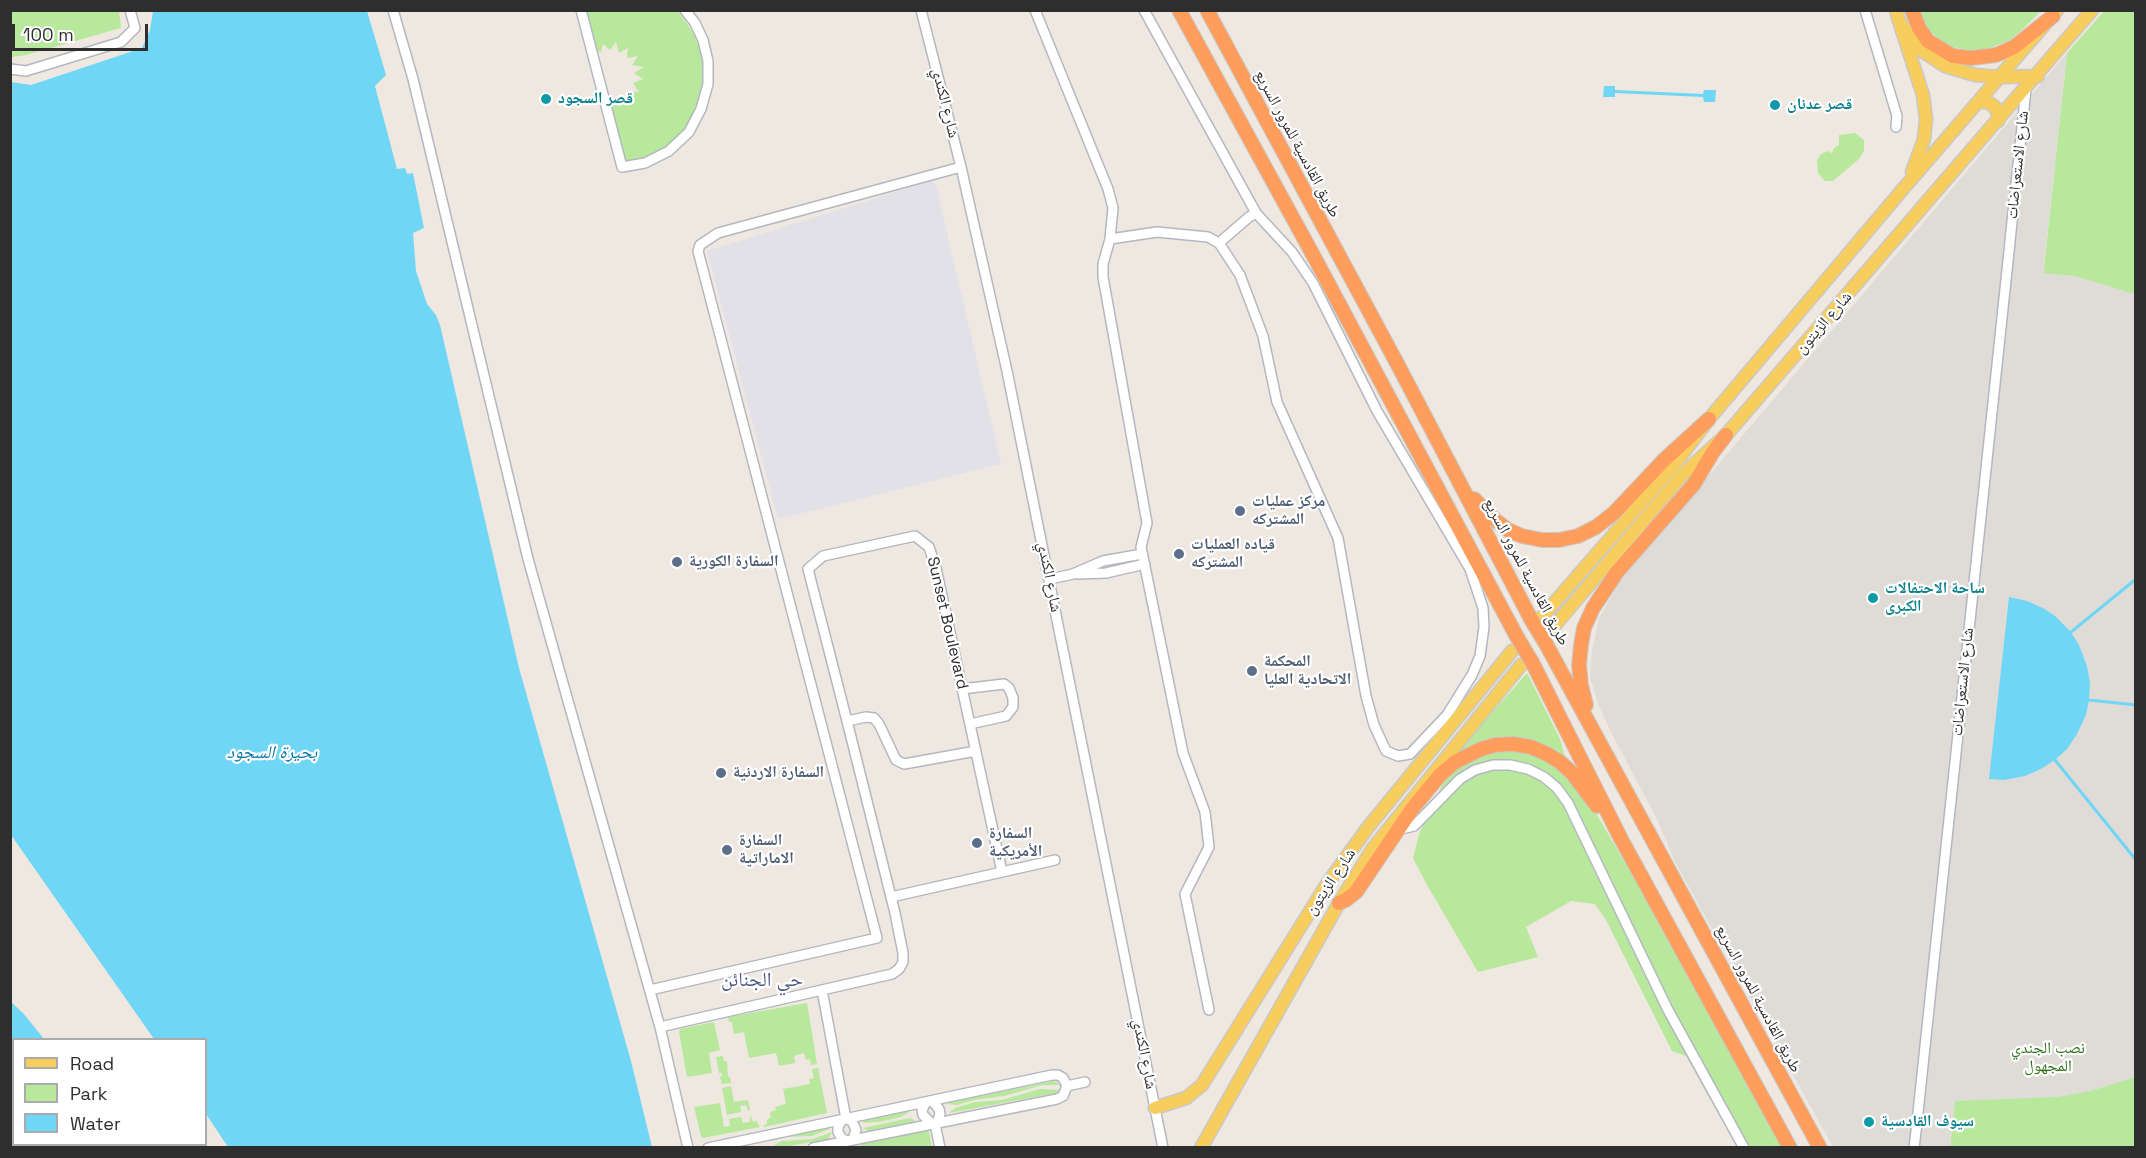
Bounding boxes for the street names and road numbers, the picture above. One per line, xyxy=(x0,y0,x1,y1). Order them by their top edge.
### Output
street label: شارع الكندي xyxy=(927,66,963,140)
street label: طريق القادسية للمرور السريع xyxy=(1250,67,1344,221)
street label: شارع الاستعراضات xyxy=(2003,110,2033,220)
street label: شارع الزيتون xyxy=(1792,288,1856,358)
street label: طريق القادسية للمرور السريع xyxy=(1479,495,1573,649)
street label: شارع الكندي xyxy=(1033,540,1065,614)
street label: Sunset Boulevard xyxy=(922,555,972,691)
street label: شارع الاستعراضات xyxy=(1948,627,1978,737)
street label: شارع الزيتون xyxy=(1302,845,1360,919)
street label: طريق القادسية للمرور السريع xyxy=(1711,922,1805,1076)
street label: شارع الكندي xyxy=(1128,1017,1160,1091)

